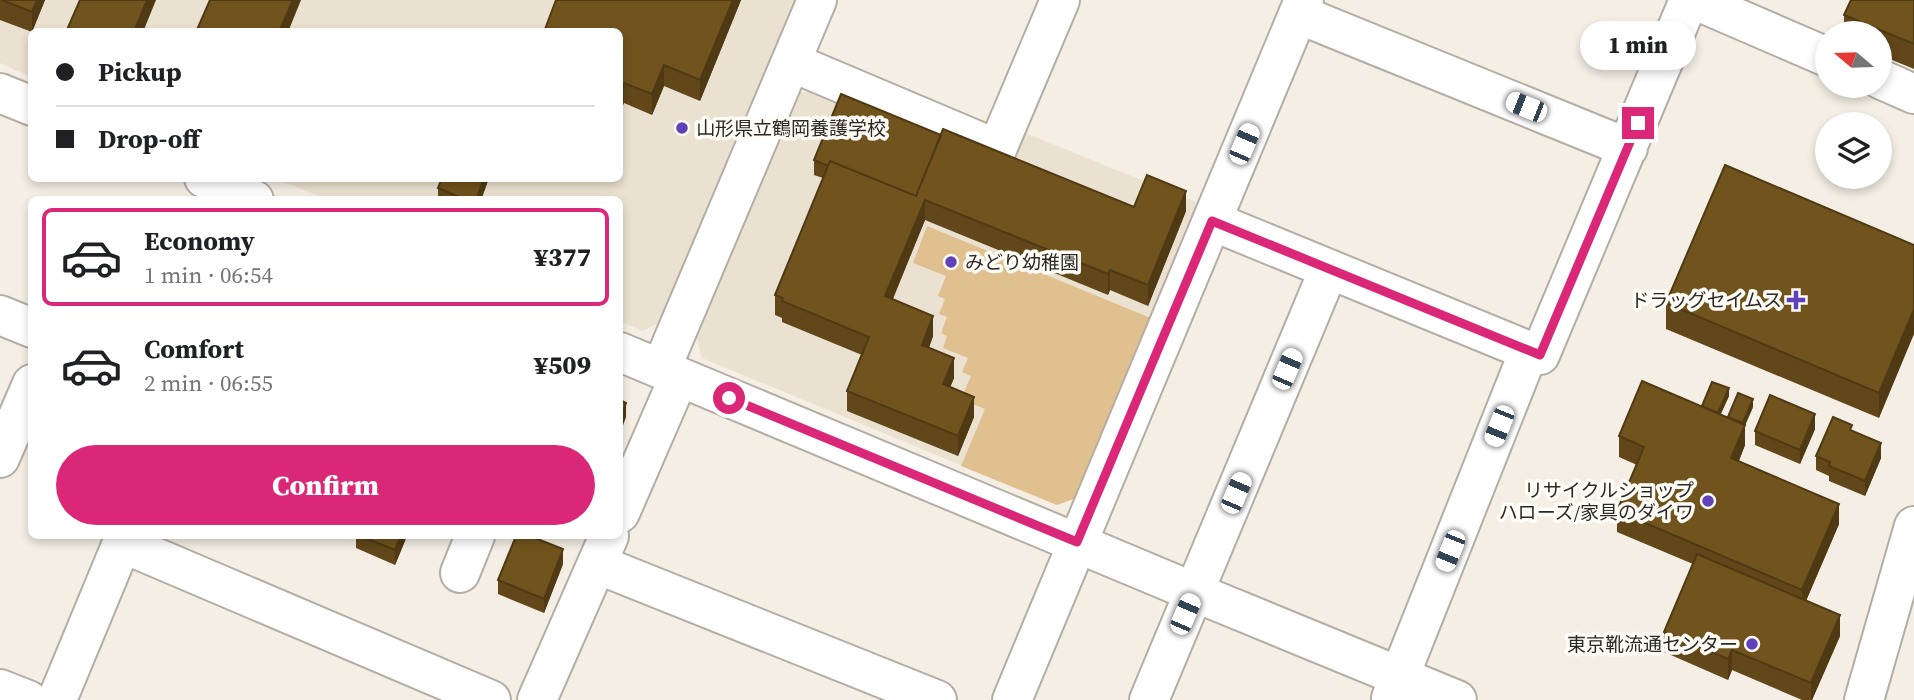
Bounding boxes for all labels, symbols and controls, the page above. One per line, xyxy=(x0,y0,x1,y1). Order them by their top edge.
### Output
north arrow xyxy=(1815,21,1892,98)
map controls xyxy=(1815,21,1892,189)
callout: 1 min xyxy=(1580,22,1696,71)
text: 1 min xyxy=(1608,29,1668,61)
text: Pickup xyxy=(98,54,182,90)
car xyxy=(1503,89,1550,125)
route end xyxy=(1622,107,1654,139)
button: layers xyxy=(1815,112,1892,189)
place label: 山形県立鶴岡養護学校 xyxy=(696,115,886,141)
marker: 山形県立鶴岡養護学校 xyxy=(674,120,690,136)
text: Drop-off xyxy=(98,121,200,157)
car xyxy=(1227,121,1262,167)
text: Economy xyxy=(144,223,255,259)
icon: car xyxy=(60,226,123,289)
text: ¥377 xyxy=(534,239,591,275)
place label: みどり幼稚園 xyxy=(965,249,1079,275)
marker: みどり幼稚園 xyxy=(943,254,959,270)
text: 1 min · 06:54 xyxy=(144,259,273,291)
place label: ドラッグセイムス xyxy=(1630,287,1782,313)
marker: ドラッグセイムス xyxy=(1788,292,1804,308)
text: Comfort xyxy=(144,331,244,367)
icon: car xyxy=(60,334,123,397)
car xyxy=(1270,346,1305,392)
text: ¥509 xyxy=(534,347,591,383)
text: 2 min · 06:55 xyxy=(144,367,273,399)
route start xyxy=(713,382,745,414)
car xyxy=(1482,403,1517,449)
button: Confirm xyxy=(56,445,595,525)
car xyxy=(1219,470,1254,516)
place label: リサイクルショップ ハローズ/家具のダイワ xyxy=(1499,477,1694,525)
marker: リサイクルショップ ハローズ/家具のダイワ xyxy=(1700,493,1716,509)
car xyxy=(1433,528,1468,574)
car xyxy=(1168,591,1203,637)
place label: 東京靴流通センター xyxy=(1567,631,1738,657)
marker: 東京靴流通センター xyxy=(1744,636,1760,652)

